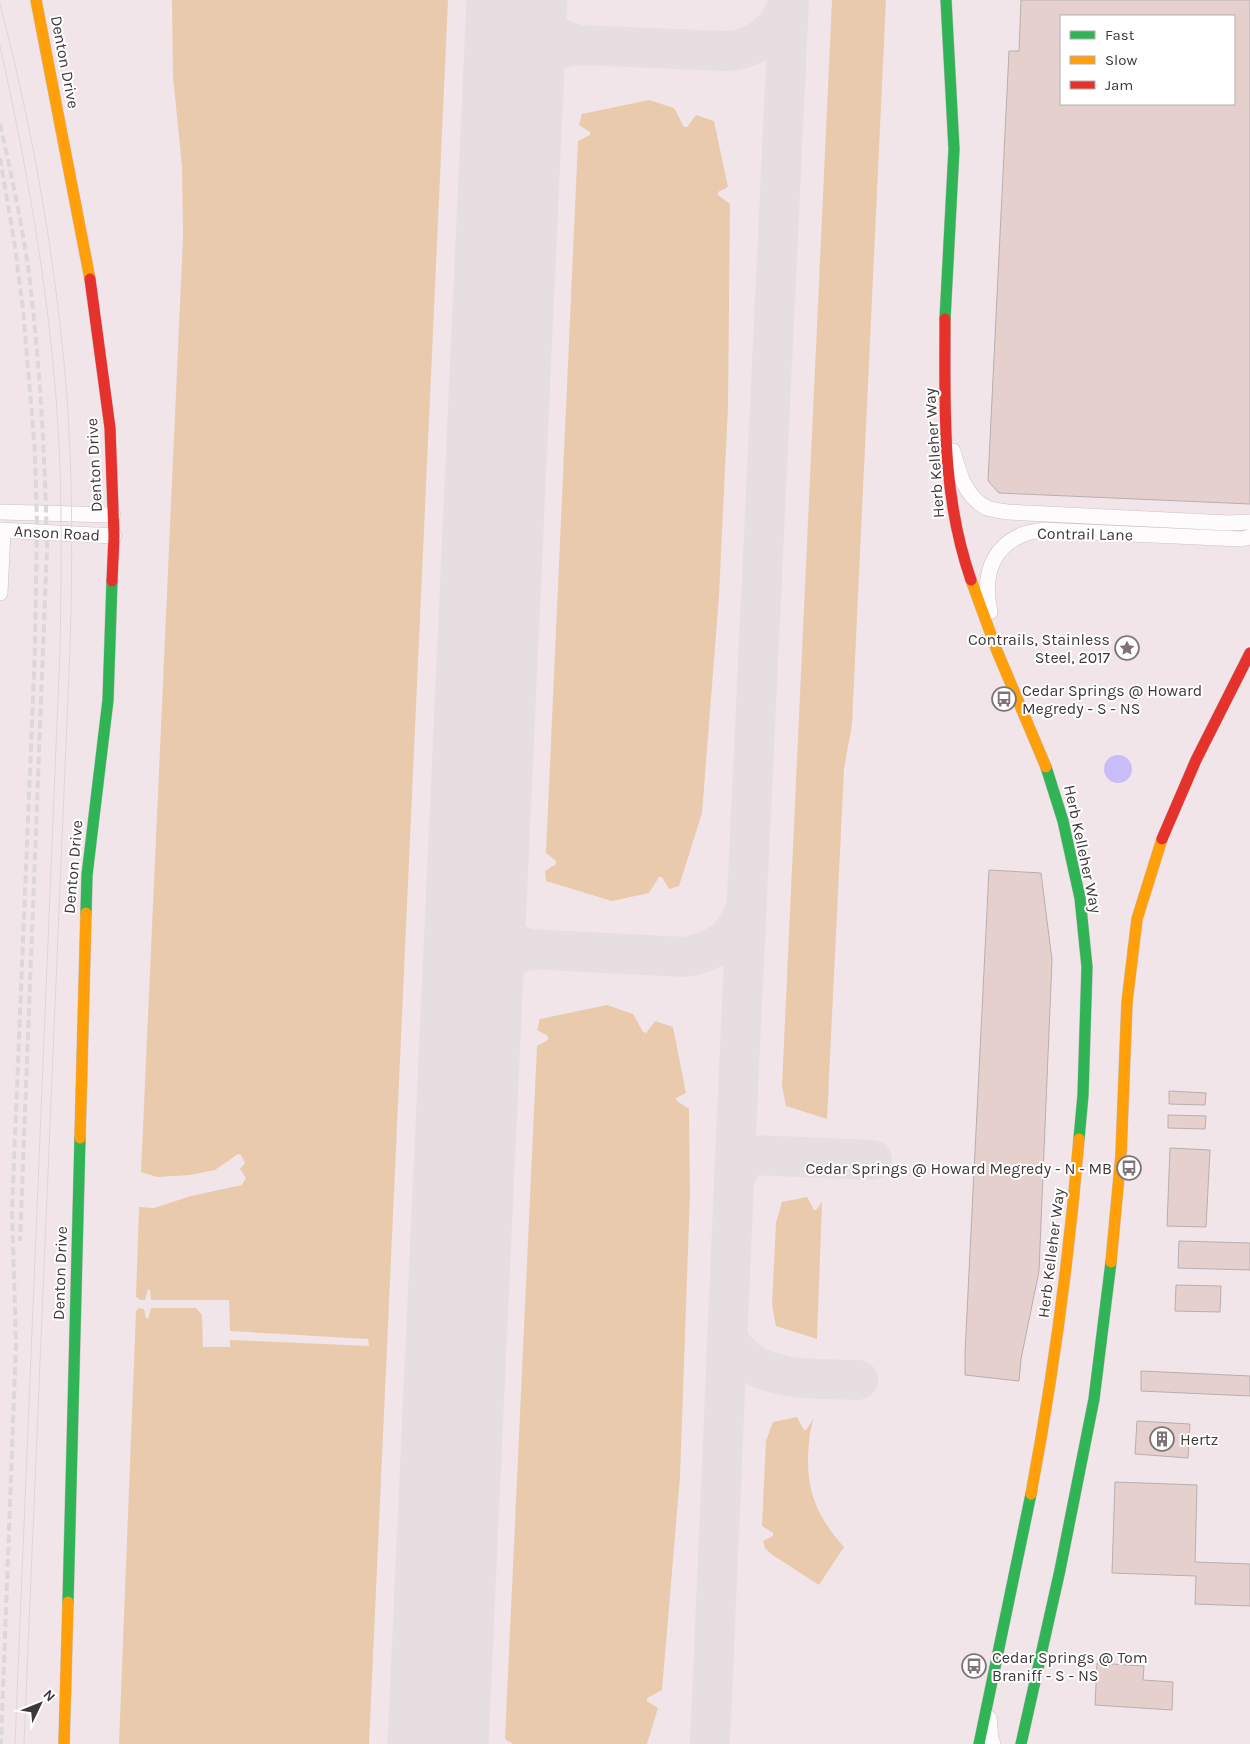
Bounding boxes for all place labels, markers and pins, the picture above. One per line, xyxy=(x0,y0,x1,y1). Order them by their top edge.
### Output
place label: Contrails, Stainless Steel, 2017 xyxy=(968,630,1110,667)
place icon: Contrails, Stainless Steel, 2017 xyxy=(1114,635,1140,661)
place label: Cedar Springs @ Howard Megredy - S - NS xyxy=(1022,681,1202,718)
bus stop icon: Cedar Springs @ Howard Megredy - S - NS xyxy=(991,686,1017,712)
bus stop icon: Cedar Springs @ Howard Megredy - N - MB xyxy=(1116,1155,1142,1181)
place label: Cedar Springs @ Howard Megredy - N - MB xyxy=(805,1159,1112,1178)
building icon: Hertz xyxy=(1149,1426,1175,1452)
place label: Hertz xyxy=(1180,1430,1218,1449)
place label: Cedar Springs @ Tom Braniff - S - NS xyxy=(992,1648,1148,1685)
bus stop icon: Cedar Springs @ Tom Braniff - S - NS xyxy=(961,1653,987,1679)

